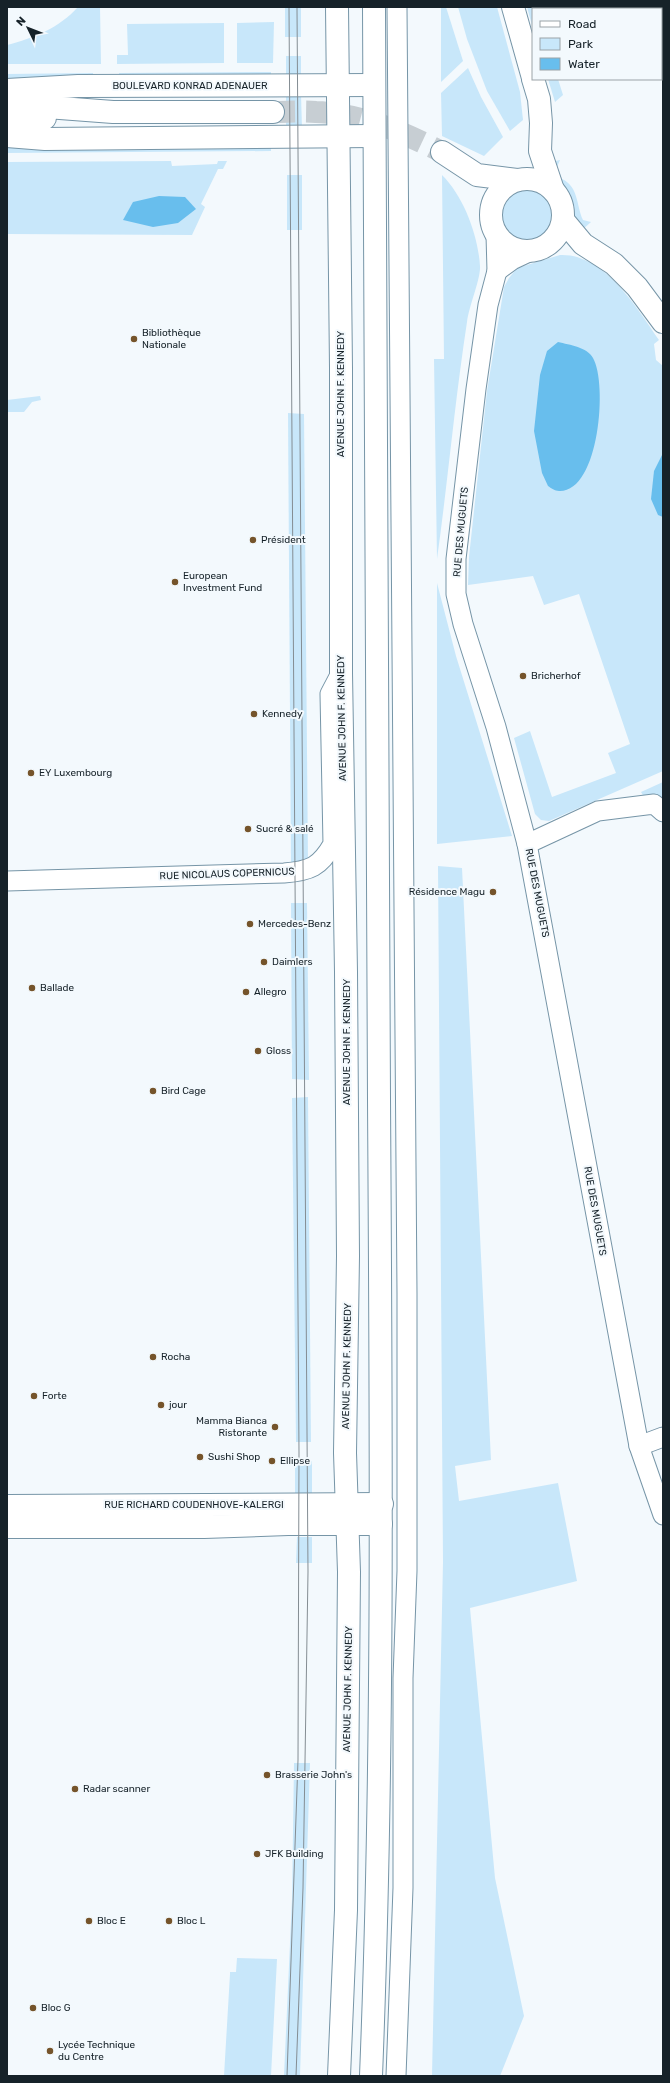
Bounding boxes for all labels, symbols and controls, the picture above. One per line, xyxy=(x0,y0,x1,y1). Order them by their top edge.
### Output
north arrow xyxy=(8,8,48,48)
legend xyxy=(532,8,662,80)
text: N xyxy=(14,14,29,29)
text: Road xyxy=(568,17,596,31)
text: Park xyxy=(568,37,594,51)
text: Water xyxy=(568,57,600,71)
street label: BOULEVARD KONRAD ADENAUER xyxy=(112,80,268,92)
place label: Bibliothèque Nationale xyxy=(142,327,201,351)
street label: AVENUE JOHN F. KENNEDY xyxy=(335,330,347,457)
marker: Bibliothèque Nationale xyxy=(129,334,139,344)
street label: RUE DES MUGUETS xyxy=(451,486,471,578)
place label: Président xyxy=(261,534,306,546)
marker: Président xyxy=(248,535,258,545)
place label: European Investment Fund xyxy=(183,570,262,594)
marker: European Investment Fund xyxy=(170,577,180,587)
street label: AVENUE JOHN F. KENNEDY xyxy=(335,654,349,781)
place label: Bricherhof xyxy=(531,670,581,682)
marker: Bricherhof xyxy=(518,671,528,681)
place label: Kennedy xyxy=(262,708,303,720)
marker: Kennedy xyxy=(249,709,259,719)
place label: EY Luxembourg xyxy=(39,767,112,779)
marker: EY Luxembourg xyxy=(26,768,36,778)
place label: Sucré & salé xyxy=(256,823,314,835)
marker: Sucré & salé xyxy=(243,824,253,834)
street label: RUE DES MUGUETS xyxy=(522,847,552,939)
street label: RUE NICOLAUS COPERNICUS xyxy=(159,866,295,882)
place label: Résidence Magu xyxy=(409,886,485,898)
marker: Résidence Magu xyxy=(488,887,498,897)
place label: Mercedes-Benz xyxy=(258,918,331,930)
marker: Mercedes-Benz xyxy=(245,919,255,929)
place label: Daimlers xyxy=(272,956,313,968)
marker: Daimlers xyxy=(259,957,269,967)
street label: AVENUE JOHN F. KENNEDY xyxy=(341,978,353,1105)
place label: Ballade xyxy=(40,982,75,994)
marker: Ballade xyxy=(27,983,37,993)
place label: Allegro xyxy=(254,986,287,998)
marker: Allegro xyxy=(241,987,251,997)
place label: Gloss xyxy=(266,1045,291,1057)
marker: Gloss xyxy=(253,1046,263,1056)
place label: Bird Cage xyxy=(161,1085,206,1097)
marker: Bird Cage xyxy=(148,1086,158,1096)
street label: RUE DES MUGUETS xyxy=(581,1165,609,1257)
street label: AVENUE JOHN F. KENNEDY xyxy=(340,1302,354,1429)
place label: Rocha xyxy=(161,1351,190,1363)
marker: Rocha xyxy=(148,1352,158,1362)
place label: Forte xyxy=(42,1390,67,1402)
marker: Forte xyxy=(29,1391,39,1401)
place label: jour xyxy=(168,1399,187,1411)
marker: jour xyxy=(156,1400,166,1410)
place label: Mamma Bianca Ristorante xyxy=(196,1415,267,1439)
marker: Mamma Bianca Ristorante xyxy=(270,1422,280,1432)
place label: Sushi Shop xyxy=(208,1451,260,1463)
marker: Sushi Shop xyxy=(195,1452,205,1462)
place label: Ellipse xyxy=(280,1455,310,1467)
marker: Ellipse xyxy=(267,1456,277,1466)
street label: RUE RICHARD COUDENHOVE-KALERGI xyxy=(104,1499,284,1511)
street label: AVENUE JOHN F. KENNEDY xyxy=(341,1625,355,1752)
place label: Brasserie John's xyxy=(275,1769,352,1781)
marker: Brasserie John's xyxy=(262,1770,272,1780)
place label: Radar scanner xyxy=(83,1783,150,1795)
marker: Radar scanner xyxy=(70,1784,80,1794)
place label: JFK Building xyxy=(265,1848,324,1860)
marker: JFK Building xyxy=(252,1849,262,1859)
place label: Bloc E xyxy=(97,1915,126,1927)
place label: Bloc L xyxy=(177,1915,206,1927)
marker: Bloc E xyxy=(84,1916,94,1926)
marker: Bloc L xyxy=(164,1916,174,1926)
place label: Bloc G xyxy=(41,2002,71,2014)
marker: Bloc G xyxy=(28,2003,38,2013)
place label: Lycée Technique du Centre xyxy=(58,2039,135,2063)
marker: Lycée Technique du Centre xyxy=(45,2046,55,2056)

